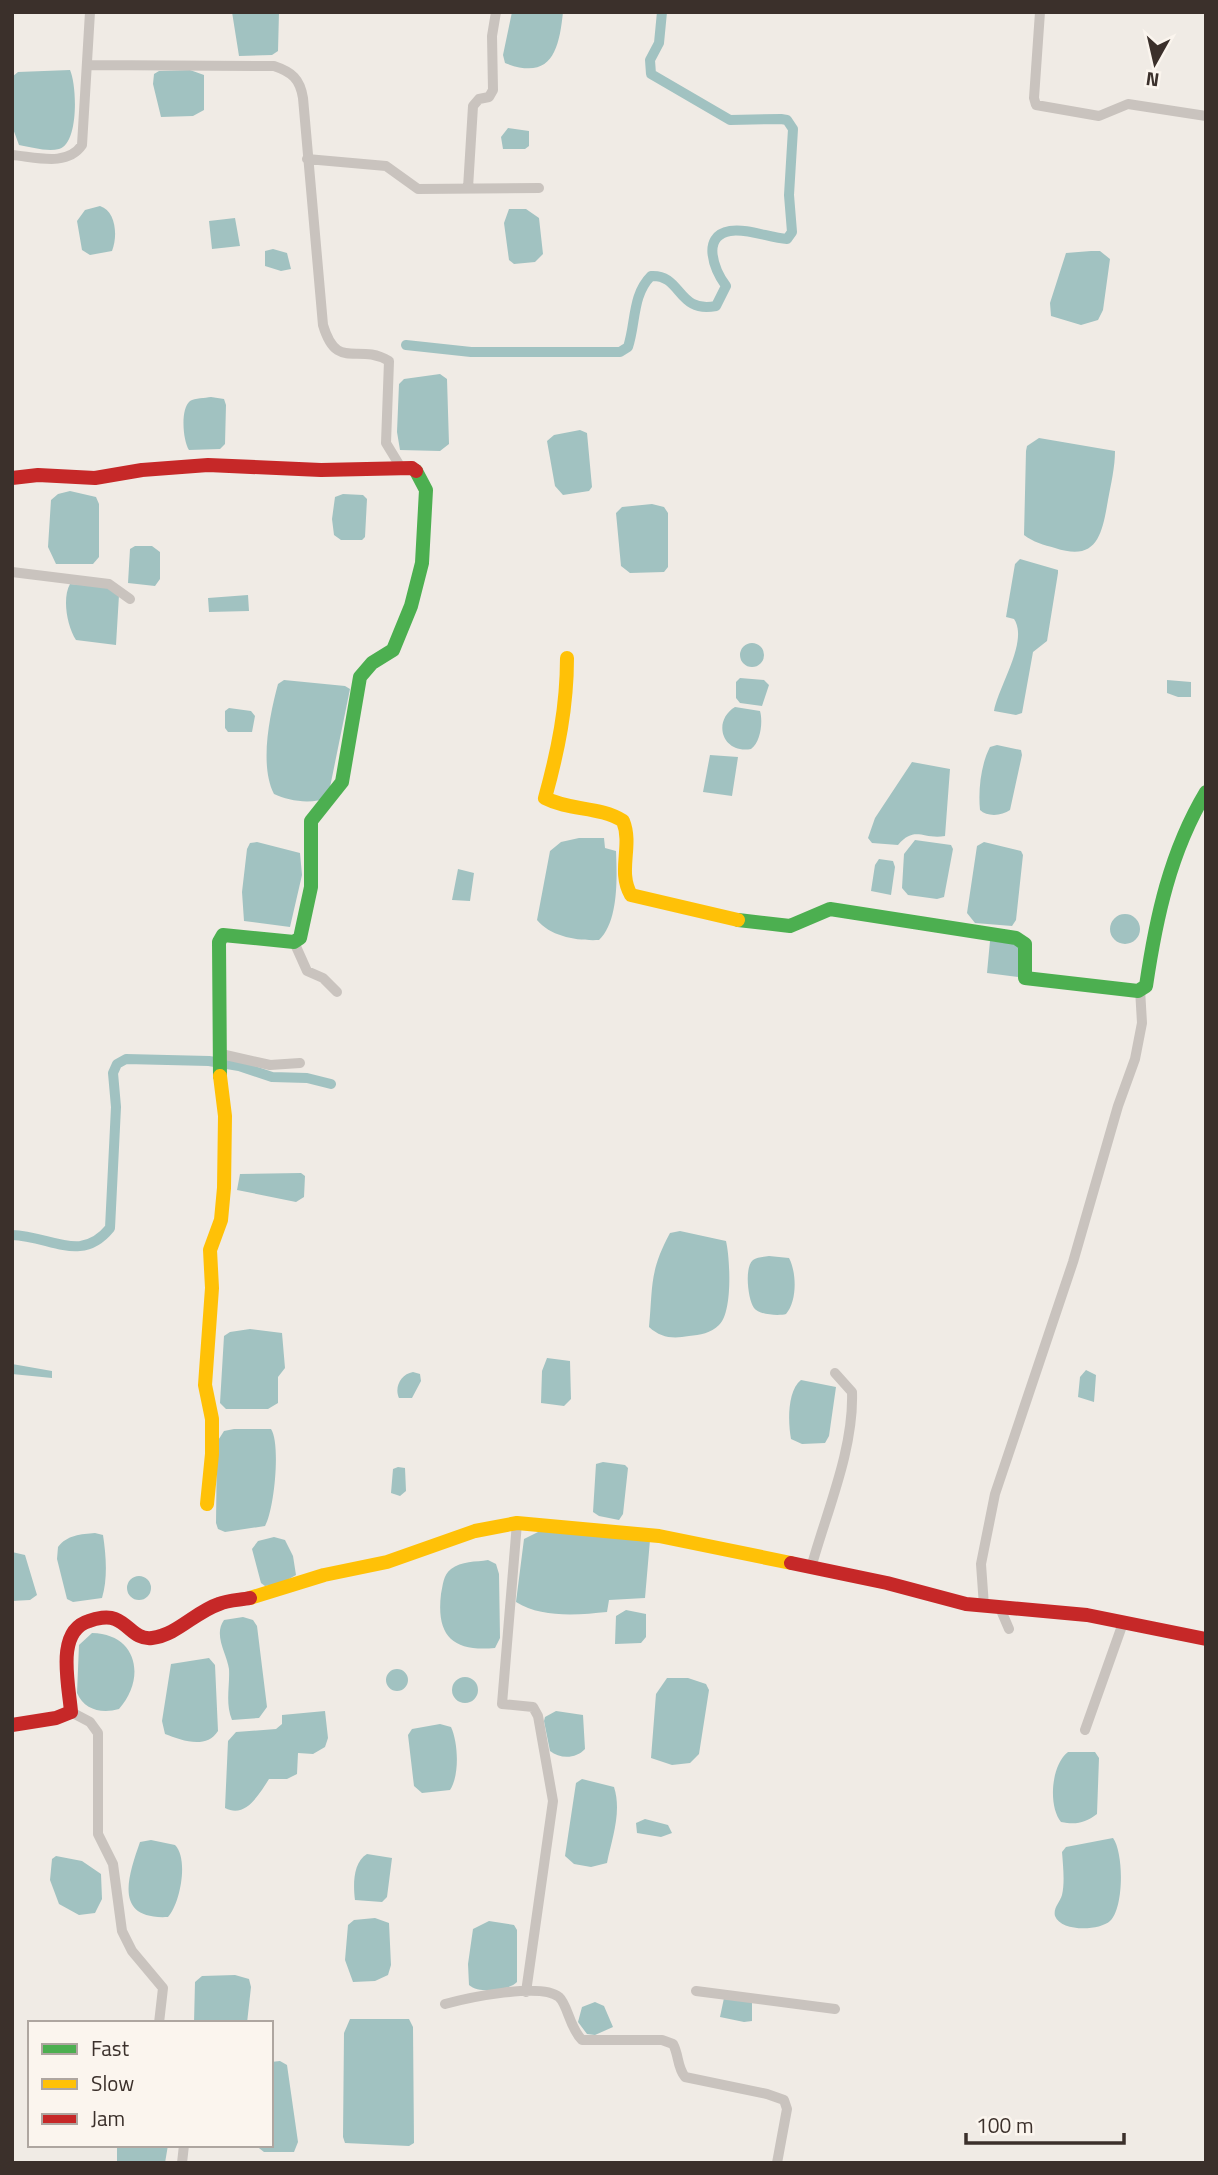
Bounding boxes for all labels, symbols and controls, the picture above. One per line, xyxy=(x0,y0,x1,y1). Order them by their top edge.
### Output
north arrow xyxy=(1120,28,1190,98)
text: N xyxy=(1144,65,1161,96)
legend xyxy=(28,2021,273,2147)
text: Fast xyxy=(91,2032,130,2064)
text: Slow xyxy=(91,2067,134,2099)
text: Jam xyxy=(91,2102,125,2134)
scale bar xyxy=(966,2102,1124,2146)
text: 100 m xyxy=(976,2109,1033,2141)

